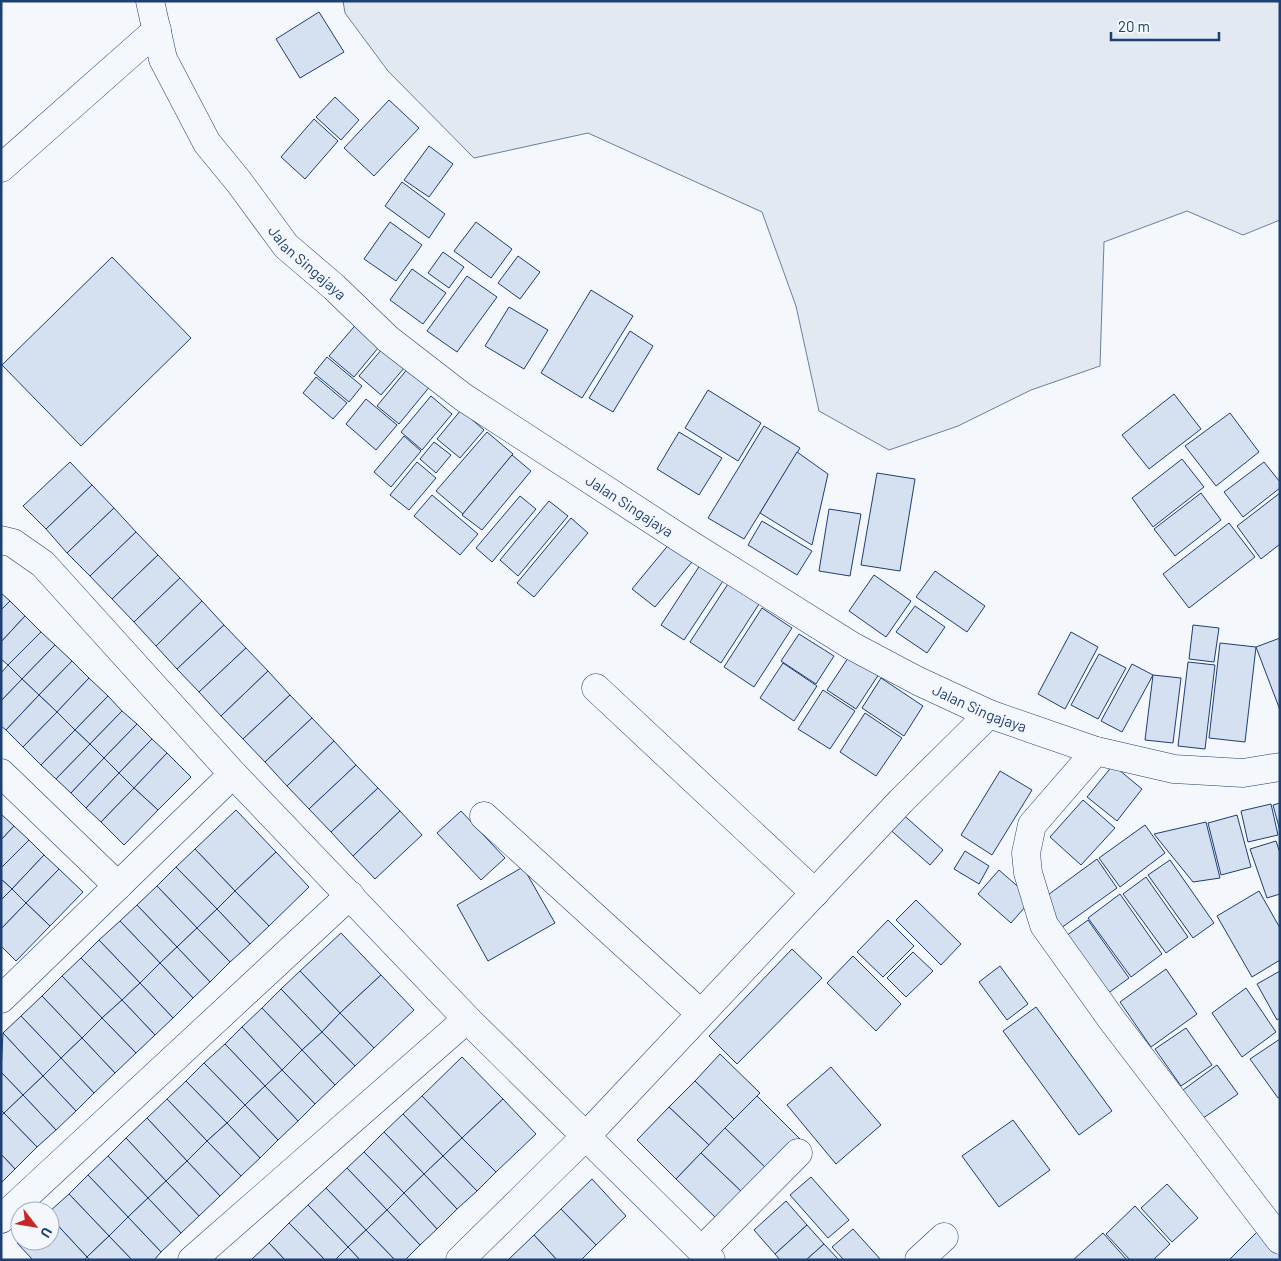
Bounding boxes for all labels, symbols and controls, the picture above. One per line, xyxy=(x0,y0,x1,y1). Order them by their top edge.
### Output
scale bar xyxy=(1111,10,1218,42)
text: 20 m xyxy=(1118,17,1150,35)
street label: Jalan Singajaya xyxy=(265,222,350,303)
street label: Jalan Singajaya xyxy=(583,470,677,540)
street label: Jalan Singajaya xyxy=(930,680,1029,735)
north arrow xyxy=(10,1201,60,1251)
text: U xyxy=(37,1225,56,1241)

